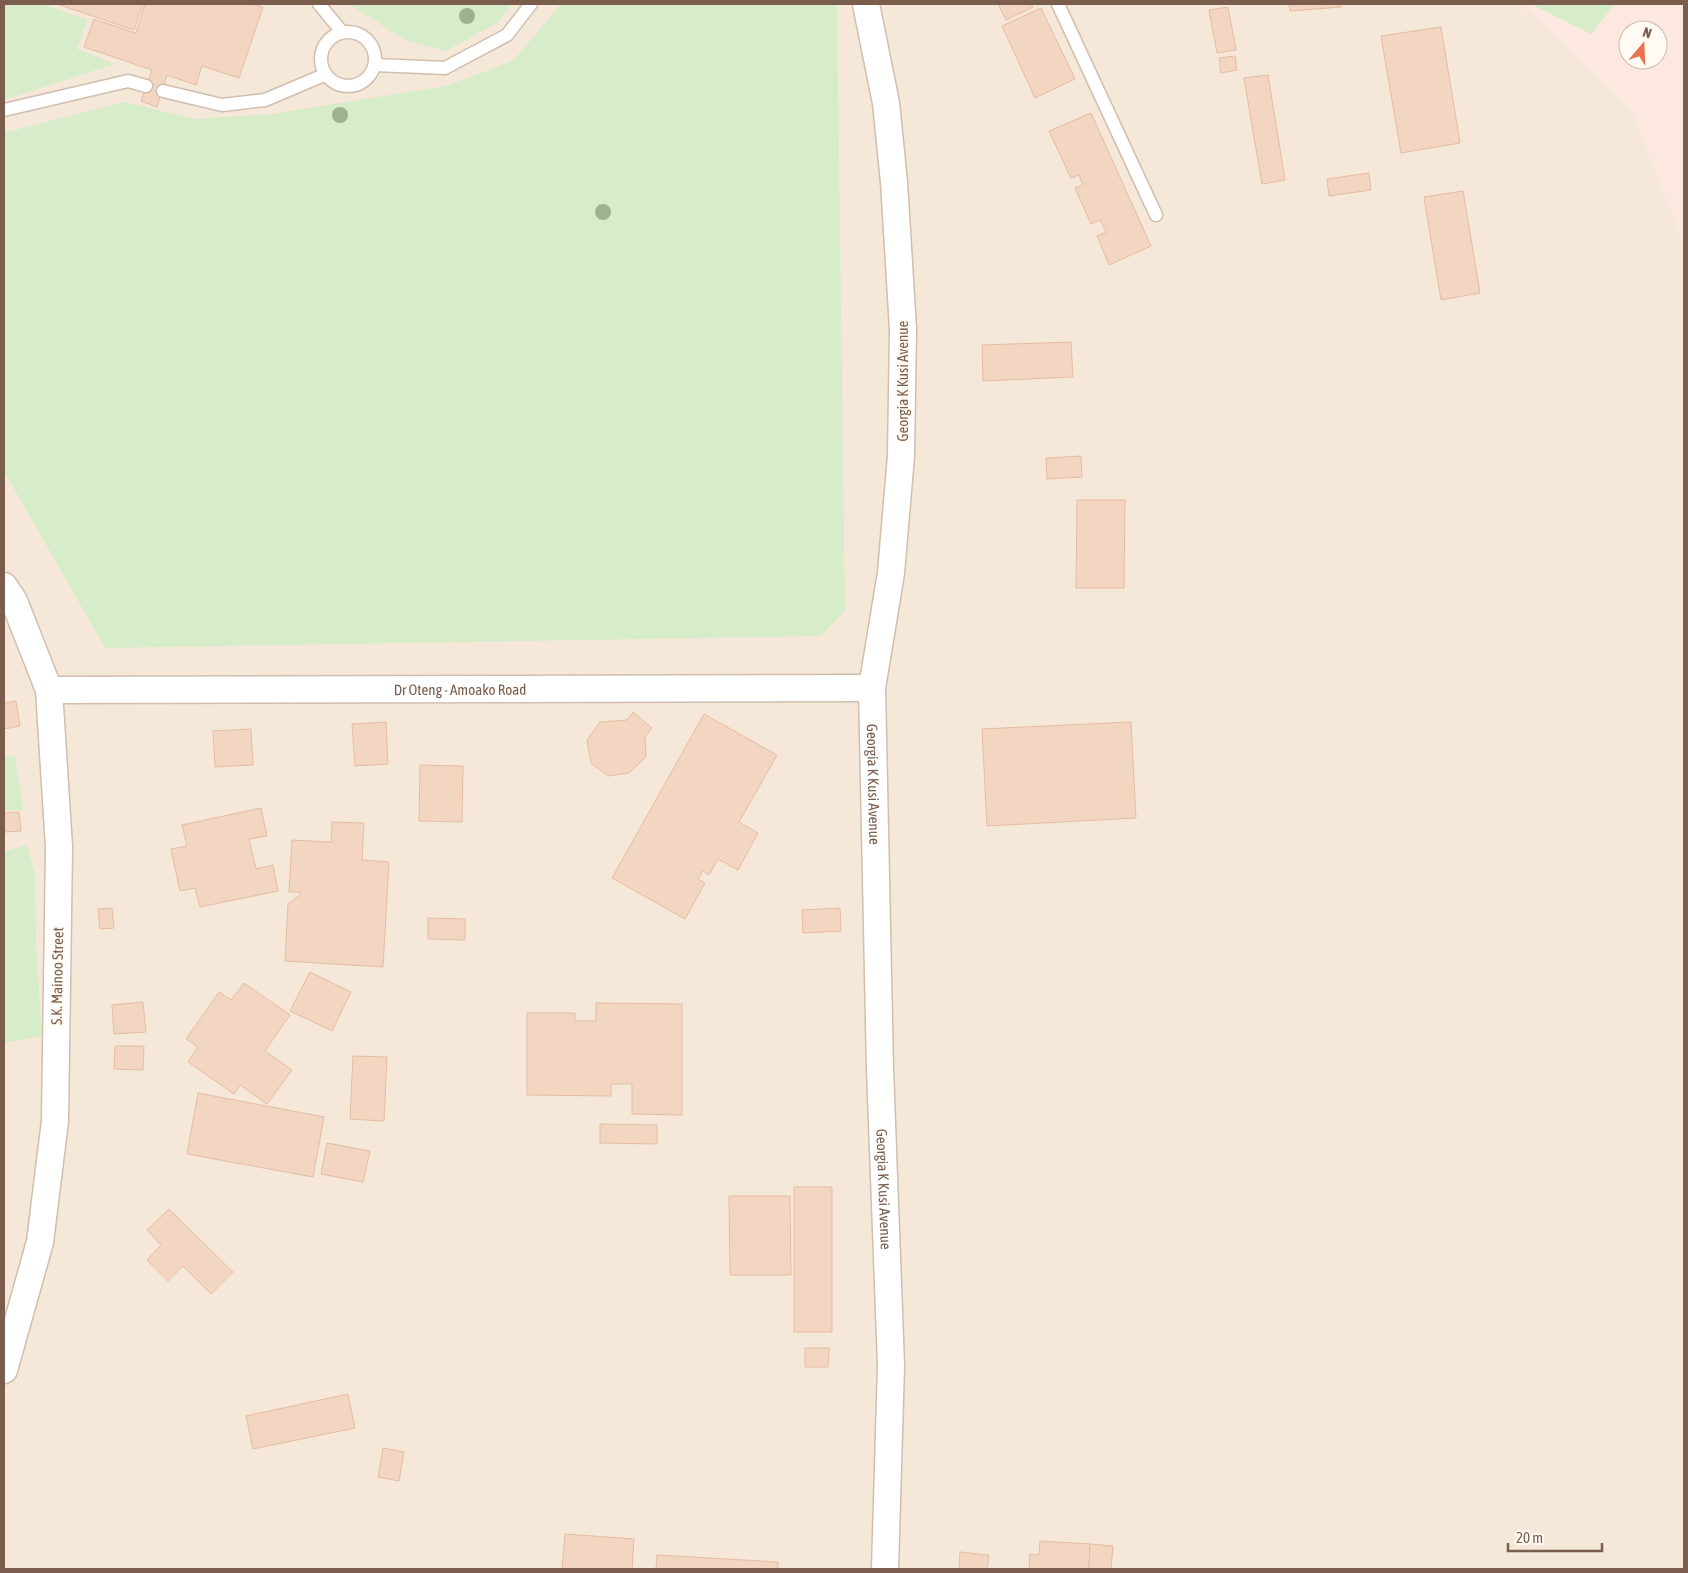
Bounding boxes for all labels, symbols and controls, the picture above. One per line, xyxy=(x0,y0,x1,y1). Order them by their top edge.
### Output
north arrow xyxy=(1618,20,1668,70)
text: N xyxy=(1641,24,1654,42)
street label: Georgia K Kusi Avenue xyxy=(894,320,911,441)
street label: Dr Oteng - Amoako Road xyxy=(394,680,526,698)
street label: Georgia K Kusi Avenue xyxy=(864,724,884,845)
street label: S.K. Mainoo Street xyxy=(48,927,66,1025)
street label: Georgia K Kusi Avenue xyxy=(874,1128,895,1250)
scale bar xyxy=(1508,1520,1602,1552)
text: 20 m xyxy=(1516,1529,1543,1546)

